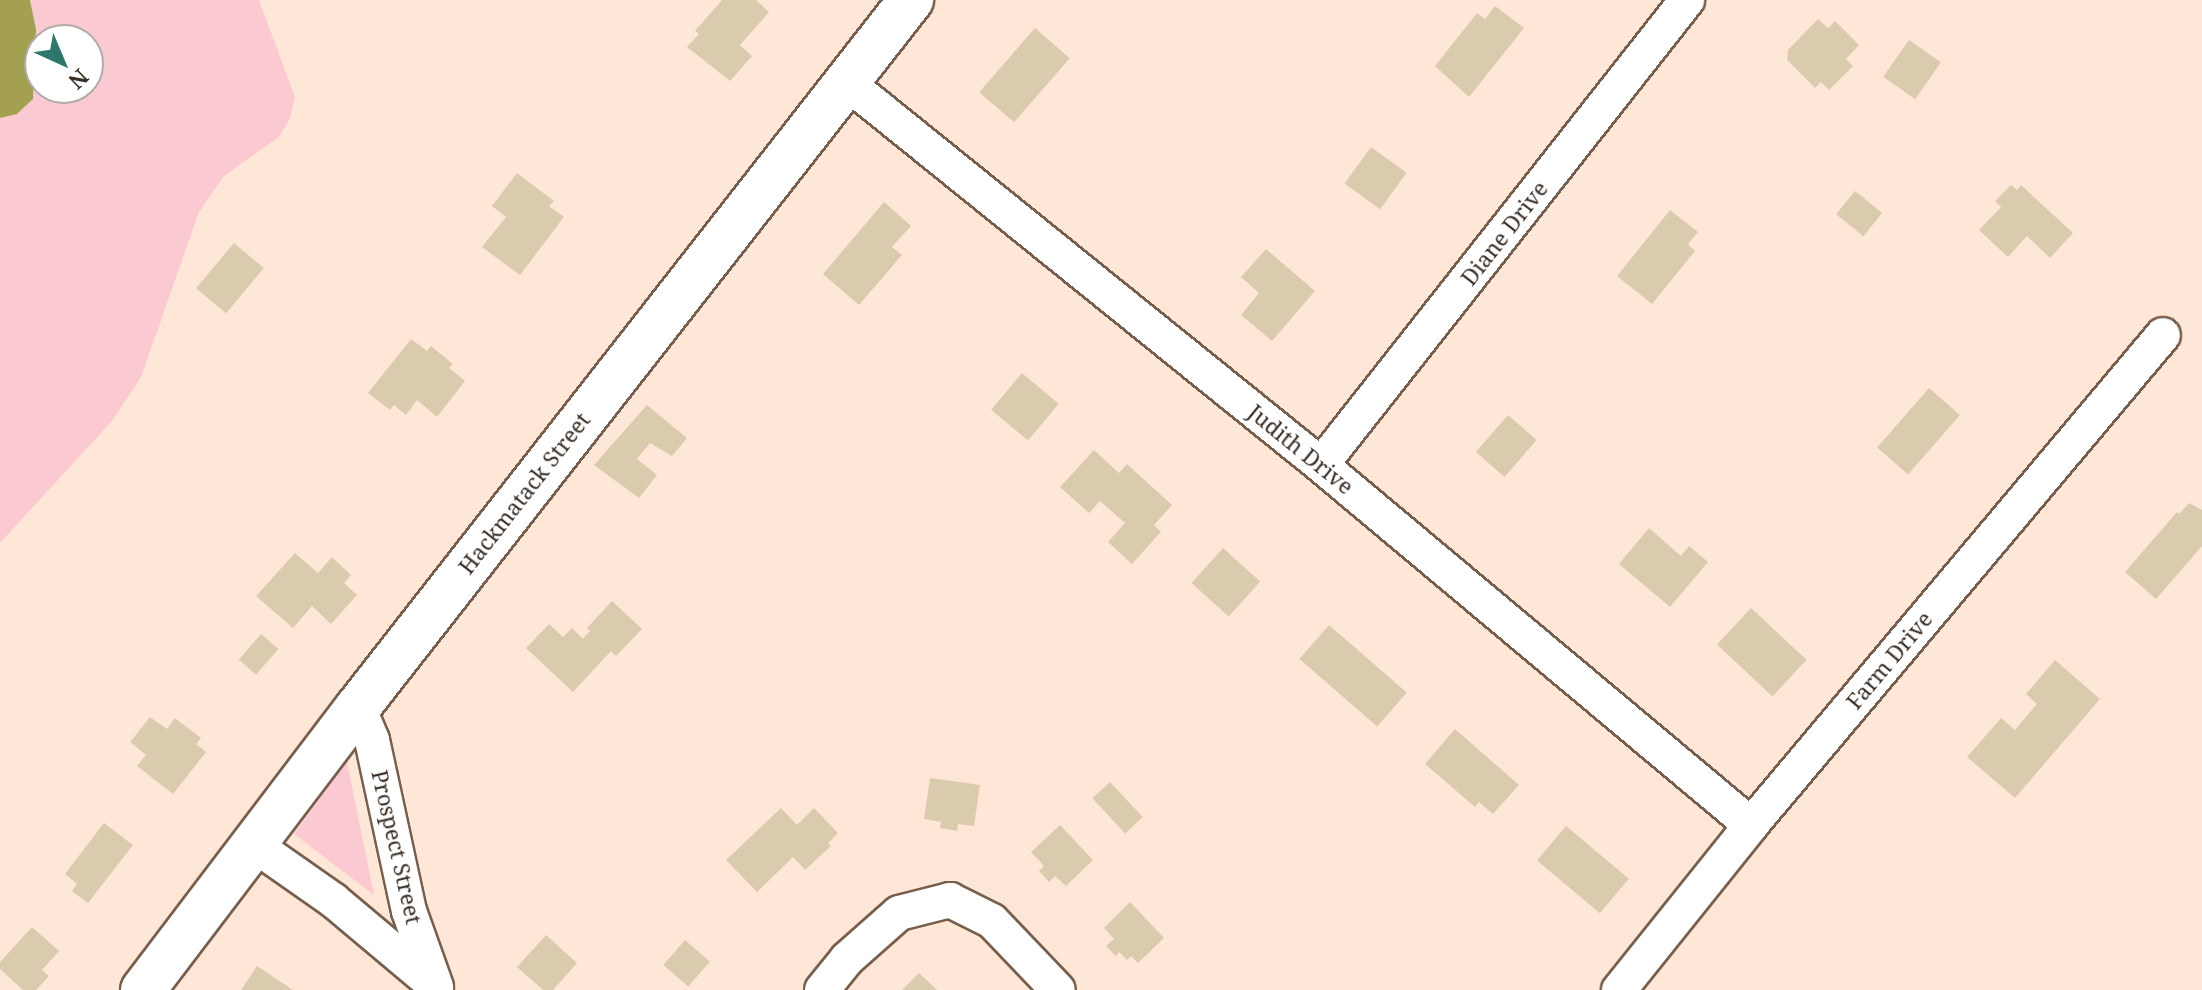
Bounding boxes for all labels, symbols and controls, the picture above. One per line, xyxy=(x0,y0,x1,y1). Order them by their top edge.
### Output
north arrow xyxy=(24,24,104,104)
text: N xyxy=(63,63,96,97)
street label: Diane Drive xyxy=(1455,176,1553,290)
street label: Judith Drive xyxy=(1243,399,1359,499)
street label: Hackmatack Street xyxy=(453,407,595,579)
street label: Farm Drive xyxy=(1841,606,1937,714)
street label: Prospect Street xyxy=(366,767,428,927)

